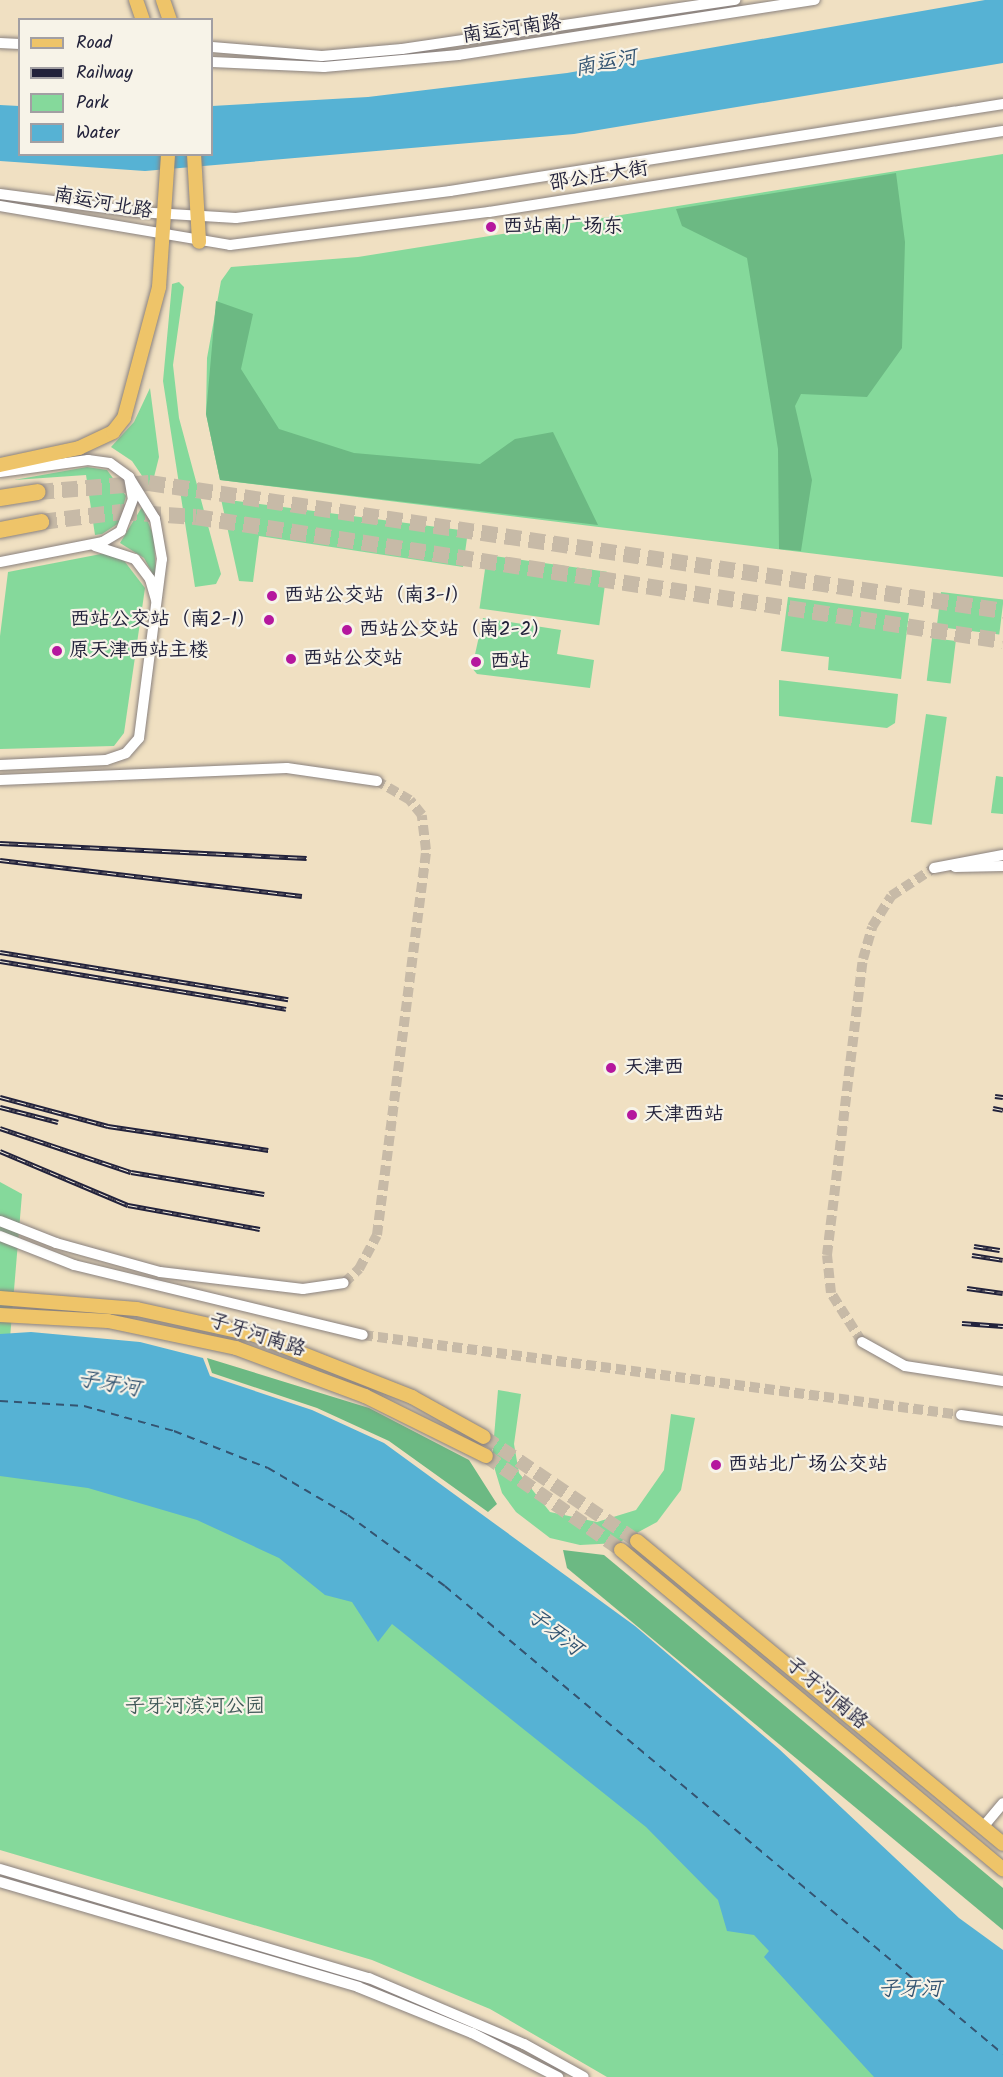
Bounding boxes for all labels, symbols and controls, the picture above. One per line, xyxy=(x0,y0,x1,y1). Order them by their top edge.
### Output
street label: 南运河南路 xyxy=(461,11,563,49)
legend xyxy=(18,18,213,156)
text: Road xyxy=(76,29,112,58)
water label: 南运河 xyxy=(573,46,639,82)
text: Railway xyxy=(76,59,133,88)
text: Park xyxy=(76,89,109,118)
text: Water xyxy=(76,119,120,148)
street label: 邵公庄大街 xyxy=(548,157,650,197)
street label: 南运河北路 xyxy=(52,183,154,225)
place label: 西站南广场东 xyxy=(503,215,623,239)
marker: 西站南广场东 xyxy=(484,220,498,234)
place label: 西站公交站（南3-1） xyxy=(284,584,471,608)
marker: 西站公交站（南3-1） xyxy=(265,589,279,603)
place label: 西站公交站（南2-1） xyxy=(70,608,257,632)
marker: 西站公交站（南2-1） xyxy=(262,613,276,627)
place label: 西站公交站（南2-2） xyxy=(359,618,551,642)
marker: 西站公交站（南2-2） xyxy=(340,623,354,637)
place label: 原天津西站主楼 xyxy=(69,639,209,663)
marker: 原天津西站主楼 xyxy=(50,644,64,658)
place label: 西站公交站 xyxy=(303,647,403,671)
place label: 西站 xyxy=(490,650,530,674)
marker: 西站公交站 xyxy=(284,652,298,666)
marker: 西站 xyxy=(467,653,485,671)
place label: 天津西 xyxy=(624,1056,684,1080)
marker: 天津西 xyxy=(602,1059,620,1077)
place label: 天津西站 xyxy=(644,1103,724,1127)
marker: 天津西站 xyxy=(625,1108,639,1122)
street label: 子牙河南路 xyxy=(206,1309,308,1363)
water label: 子牙河 xyxy=(76,1367,142,1403)
place label: 西站北广场公交站 xyxy=(728,1453,888,1477)
marker: 西站北广场公交站 xyxy=(709,1458,723,1472)
water label: 子牙河 xyxy=(521,1604,587,1662)
street label: 子牙河南路 xyxy=(780,1653,872,1735)
park label: 子牙河滨河公园 xyxy=(125,1695,265,1719)
water label: 子牙河 xyxy=(879,1977,941,2003)

